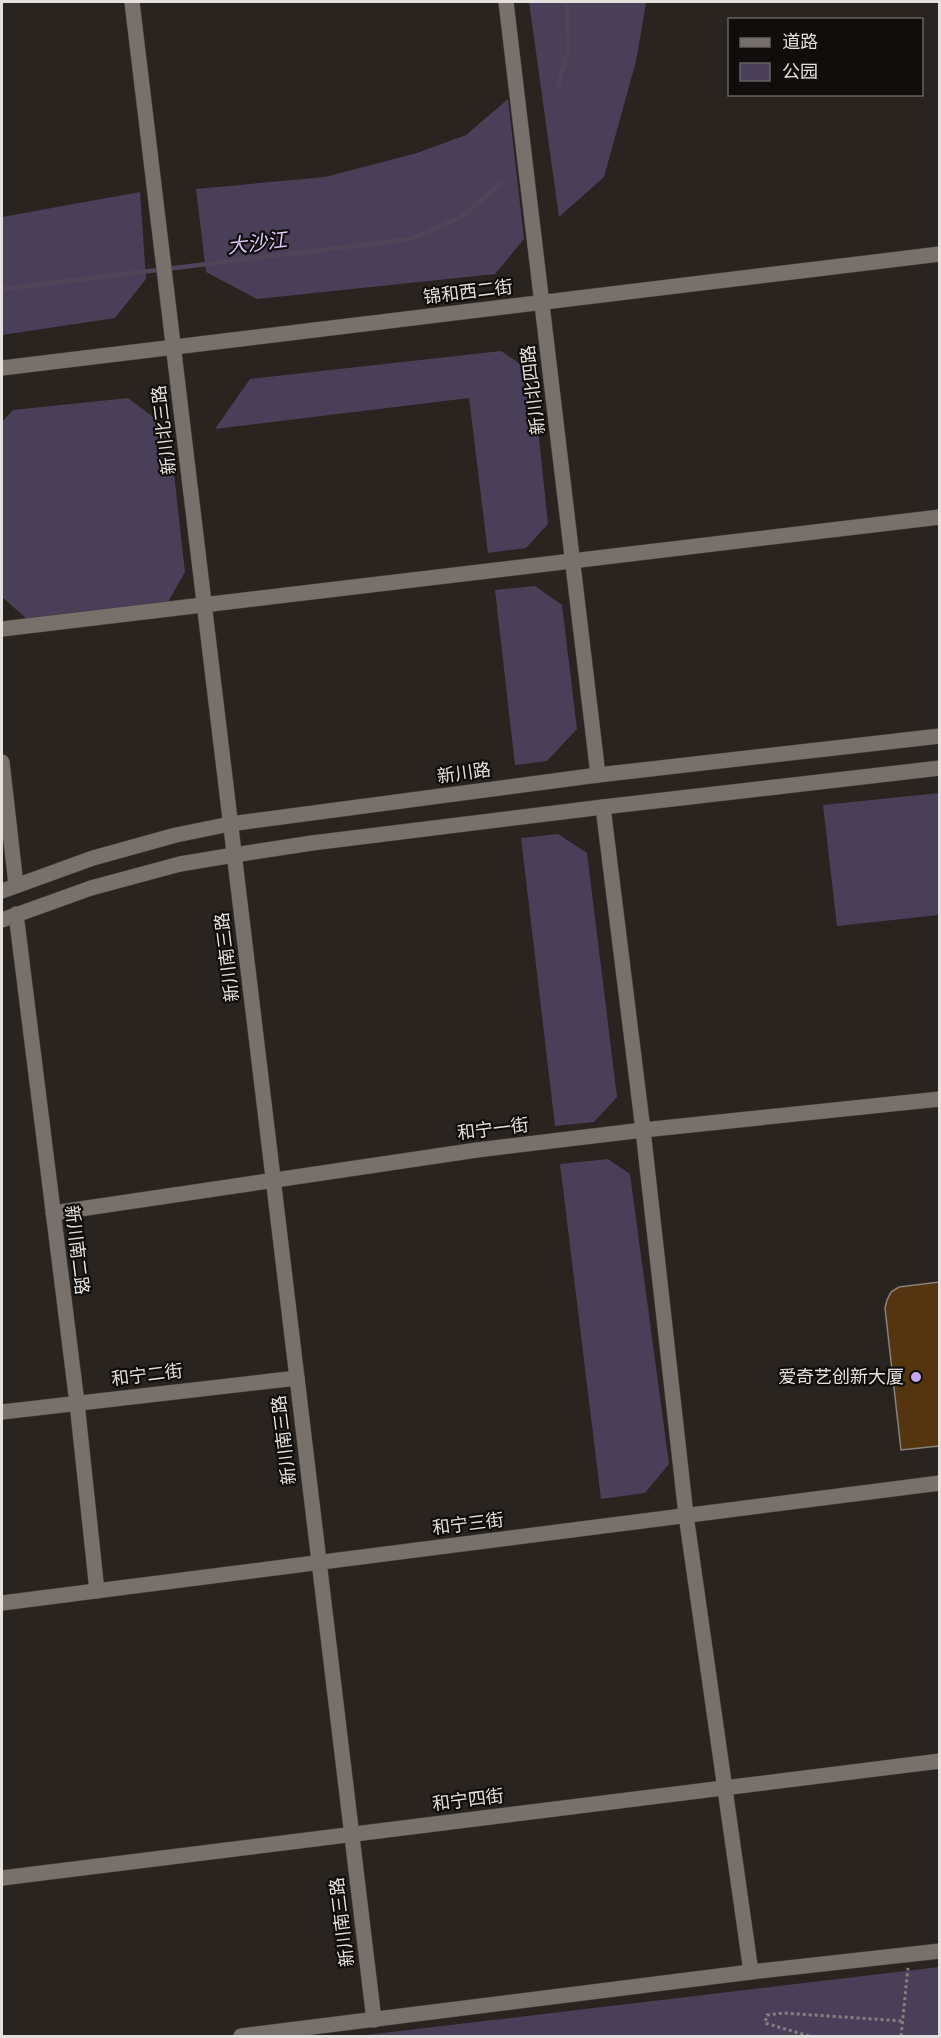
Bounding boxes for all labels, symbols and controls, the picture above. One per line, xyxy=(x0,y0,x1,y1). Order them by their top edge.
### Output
legend xyxy=(728,18,923,96)
text: 道路 xyxy=(782,31,818,52)
text: 公园 xyxy=(782,61,818,82)
water label: 大沙江 xyxy=(226,227,290,258)
street label: 锦和西二街 xyxy=(422,276,514,307)
street label: 新川北四路 xyxy=(517,344,548,436)
street label: 新川北三路 xyxy=(148,384,179,476)
street label: 新川路 xyxy=(436,758,492,787)
street label: 新川南三路 xyxy=(211,911,242,1003)
street label: 和宁一街 xyxy=(456,1114,530,1143)
street label: 新川南二路 xyxy=(62,1204,93,1296)
street label: 和宁二街 xyxy=(110,1360,184,1389)
place label: 爱奇艺创新大厦 xyxy=(778,1366,904,1387)
marker: 爱奇艺创新大厦 xyxy=(909,1370,923,1384)
street label: 新川南三路 xyxy=(268,1394,299,1486)
street label: 和宁三街 xyxy=(431,1509,505,1538)
street label: 和宁四街 xyxy=(431,1785,505,1814)
street label: 新川南三路 xyxy=(326,1876,357,1968)

